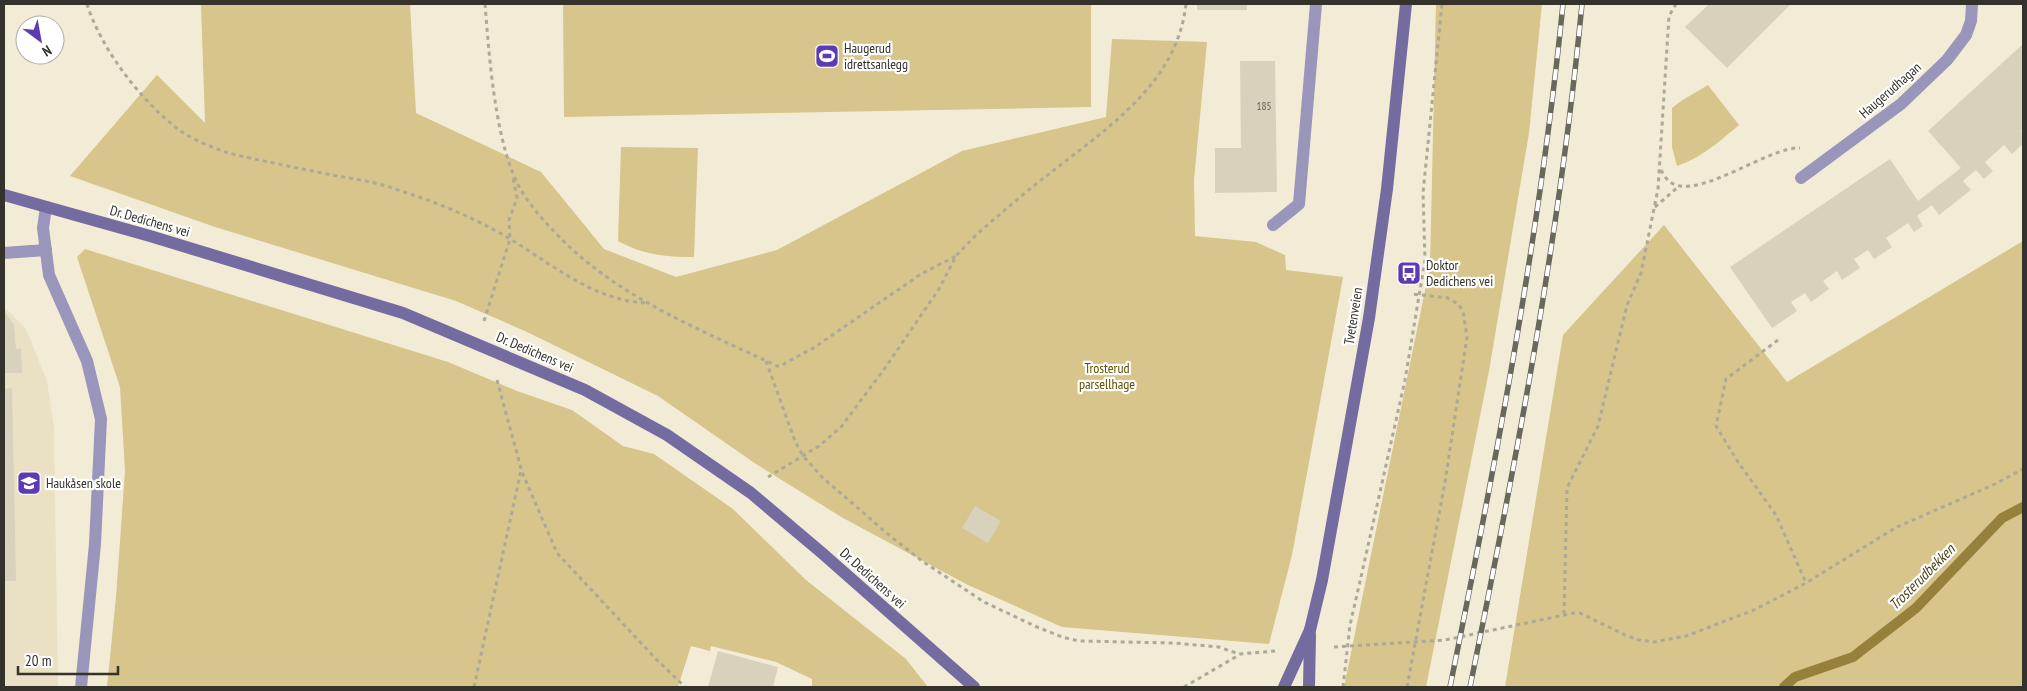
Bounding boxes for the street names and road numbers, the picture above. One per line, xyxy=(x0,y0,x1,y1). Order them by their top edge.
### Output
street label: Haugerudhagan xyxy=(1855,58,1925,122)
street label: Dr. Dedichens vei xyxy=(108,201,192,241)
street label: Tvetenveien xyxy=(1340,286,1366,346)
street label: Dr. Dedichens vei xyxy=(494,328,576,376)
street label: Dr. Dedichens vei xyxy=(836,544,910,612)

